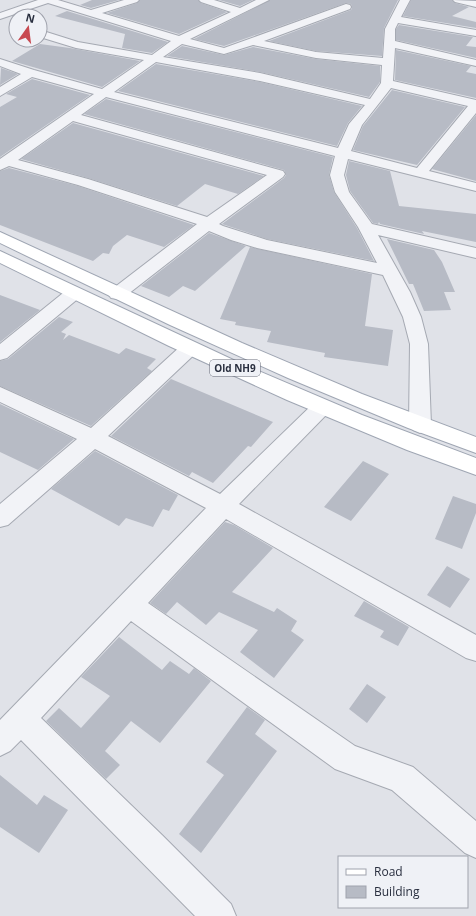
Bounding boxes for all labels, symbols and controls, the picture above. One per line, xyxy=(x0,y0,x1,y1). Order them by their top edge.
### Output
north arrow xyxy=(8,8,48,48)
text: N xyxy=(24,9,37,26)
road number: Old NH9 xyxy=(210,360,260,376)
legend xyxy=(338,856,468,908)
text: Road xyxy=(374,863,403,880)
text: Building xyxy=(374,883,420,900)

